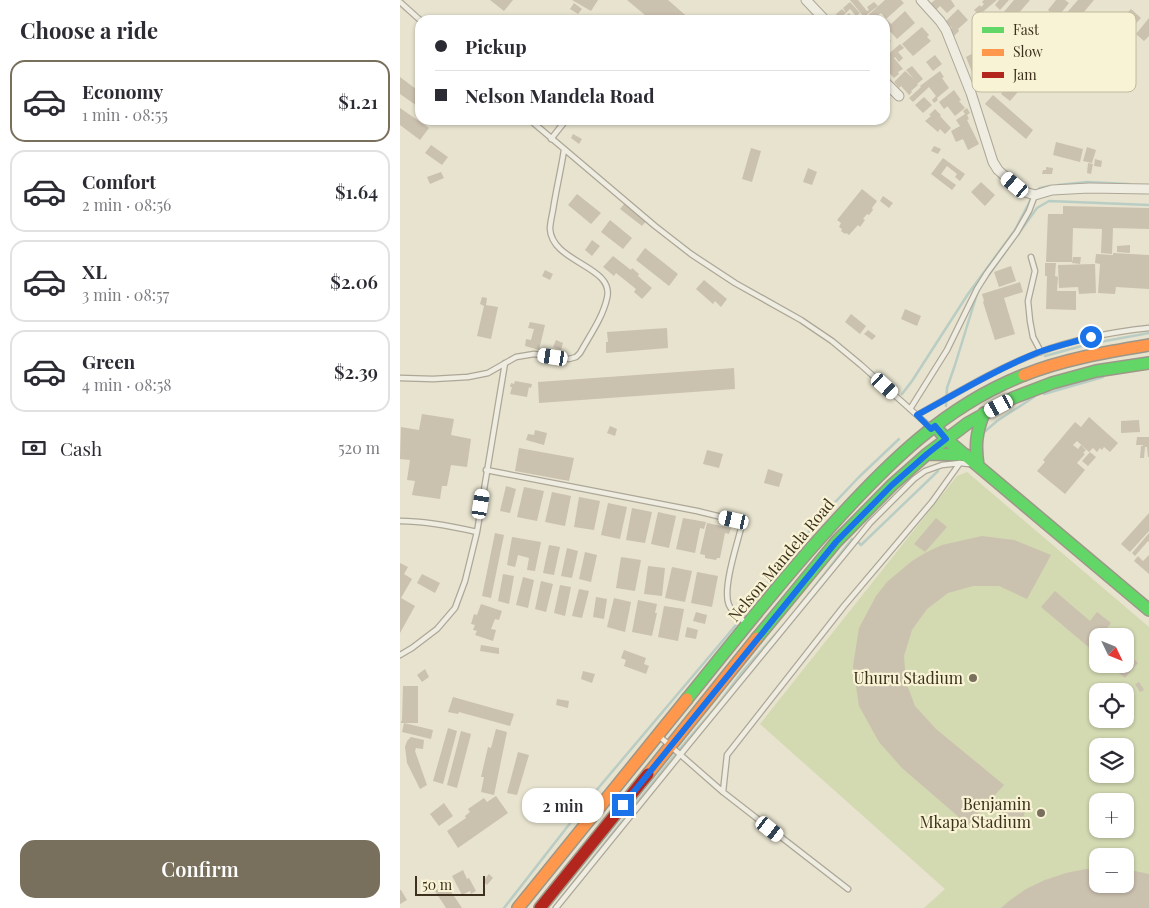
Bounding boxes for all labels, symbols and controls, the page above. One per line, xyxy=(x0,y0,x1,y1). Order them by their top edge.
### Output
legend xyxy=(972,12,1136,92)
text: Choose a ride xyxy=(20,15,158,45)
text: Fast xyxy=(1013,20,1040,39)
text: Pickup xyxy=(465,33,527,59)
text: Slow xyxy=(1013,42,1043,61)
text: Jam xyxy=(1012,65,1037,84)
text: Economy xyxy=(82,78,163,104)
icon: car xyxy=(22,79,67,124)
text: Nelson Mandela Road xyxy=(465,82,655,108)
text: $1.21 xyxy=(338,88,378,114)
text: 1 min · 08:55 xyxy=(82,104,168,125)
text: Comfort xyxy=(82,168,156,194)
icon: car xyxy=(22,169,67,214)
car xyxy=(998,170,1031,200)
text: $1.64 xyxy=(335,178,378,204)
text: 2 min · 08:56 xyxy=(82,194,171,215)
text: XL xyxy=(82,258,107,284)
icon: car xyxy=(22,259,67,304)
text: $2.06 xyxy=(330,268,378,294)
text: 3 min · 08:57 xyxy=(82,284,169,305)
route start xyxy=(1080,326,1102,348)
car xyxy=(537,347,568,367)
text: Green xyxy=(82,348,135,374)
icon: car xyxy=(22,349,67,394)
text: $2.39 xyxy=(334,358,378,384)
car xyxy=(868,370,901,402)
text: 4 min · 08:58 xyxy=(82,374,172,395)
car xyxy=(982,392,1015,420)
icon: cash xyxy=(20,434,48,462)
text: Cash xyxy=(60,435,102,461)
text: 520 m xyxy=(338,437,380,458)
car xyxy=(471,488,490,520)
street label: Nelson Mandela Road xyxy=(723,494,838,626)
car xyxy=(717,509,750,531)
north arrow xyxy=(1089,628,1134,672)
map controls xyxy=(1089,628,1134,893)
place label: Uhuru Stadium xyxy=(853,667,963,688)
marker: Uhuru Stadium xyxy=(967,672,979,684)
button: locate xyxy=(1089,683,1134,728)
button: layers xyxy=(1089,738,1134,783)
callout: 2 min xyxy=(523,788,606,822)
place label: Benjamin Mkapa Stadium xyxy=(920,793,1031,832)
button: + xyxy=(1089,793,1134,838)
route end xyxy=(612,794,634,816)
text: 2 min xyxy=(543,795,583,816)
marker: Benjamin Mkapa Stadium xyxy=(1035,807,1047,819)
car xyxy=(753,814,786,844)
button: Confirm xyxy=(20,840,380,898)
button: − xyxy=(1089,848,1134,893)
scale bar xyxy=(415,873,485,896)
text: 50 m xyxy=(422,875,452,894)

